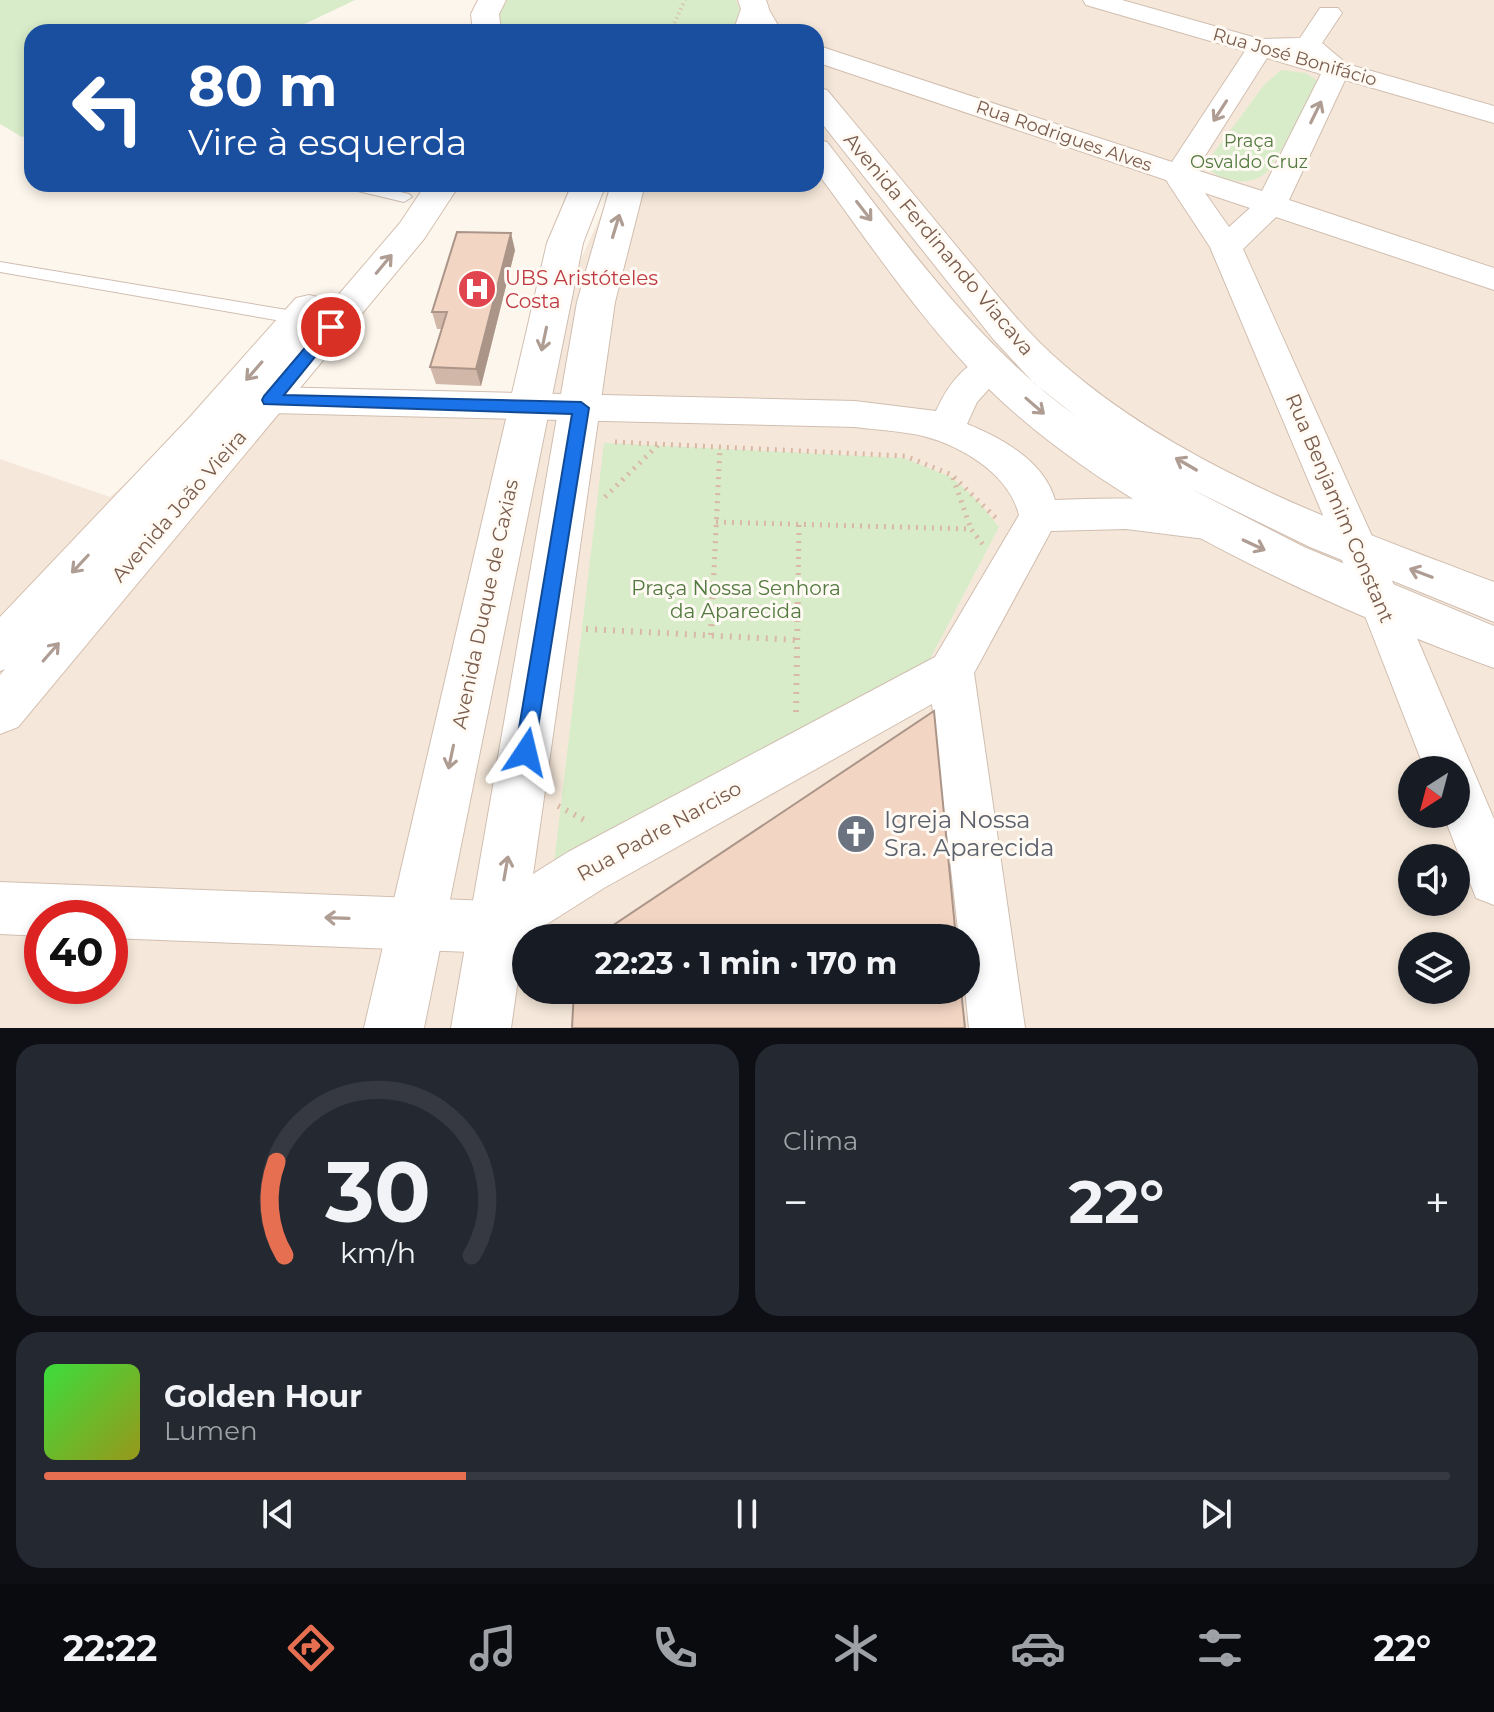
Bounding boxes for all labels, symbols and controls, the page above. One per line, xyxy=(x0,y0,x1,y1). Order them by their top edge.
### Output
street label: Rua José Bonifácio xyxy=(1210,23,1380,91)
text: 80 m xyxy=(188,52,338,120)
icon: left xyxy=(56,56,160,160)
street label: Rua Rodrigues Alves xyxy=(973,96,1155,177)
one-way arrow xyxy=(1211,99,1227,122)
one-way arrow xyxy=(1309,100,1324,124)
text: Vire à esquerda xyxy=(188,120,467,164)
street label: Avenida Ferdinando Viacava xyxy=(839,128,1039,360)
park label: Praça Osvaldo Cruz xyxy=(1190,130,1308,173)
one-way arrow xyxy=(855,200,872,221)
one-way arrow xyxy=(609,213,624,239)
one-way arrow xyxy=(375,254,393,274)
place label: UBS Aristóteles Costa xyxy=(505,266,658,313)
hospital icon: UBS Aristóteles Costa xyxy=(456,268,498,310)
pin xyxy=(297,293,365,361)
icon: arrive xyxy=(309,305,353,349)
one-way arrow xyxy=(536,326,551,351)
one-way arrow xyxy=(245,360,263,380)
street label: Rua Benjamim Constant xyxy=(1281,390,1399,626)
one-way arrow xyxy=(1024,397,1044,415)
street label: Avenida João Vieira xyxy=(106,425,252,587)
one-way arrow xyxy=(1174,456,1198,471)
street label: Avenida Duque de Caxias xyxy=(447,477,523,731)
one-way arrow xyxy=(1241,538,1265,553)
one-way arrow xyxy=(72,553,90,573)
one-way arrow xyxy=(1409,565,1434,579)
park label: Praça Nossa Senhora da Aparecida xyxy=(631,576,841,623)
one-way arrow xyxy=(42,643,60,663)
position arrow xyxy=(484,710,568,794)
one-way arrow xyxy=(443,744,458,769)
north arrow xyxy=(1398,756,1470,828)
map controls xyxy=(1398,756,1470,1004)
street label: Rua Padre Narciso xyxy=(573,776,745,886)
place label: Igreja Nossa Sra. Aparecida xyxy=(884,805,1055,862)
church icon: Igreja Nossa Sra. Aparecida xyxy=(835,813,877,855)
button: sound xyxy=(1398,844,1470,916)
one-way arrow xyxy=(499,856,514,881)
speed limit sign: 40 xyxy=(24,900,128,1004)
one-way arrow xyxy=(324,911,351,926)
button: layers xyxy=(1398,932,1470,1004)
text: 22:23 · 1 min · 170 m xyxy=(595,945,897,982)
text: Clima xyxy=(783,1125,858,1157)
text: 30 xyxy=(324,1141,430,1243)
text: 22° xyxy=(1069,1165,1164,1238)
text: − xyxy=(783,1175,808,1229)
text: + xyxy=(1425,1175,1450,1229)
text: km/h xyxy=(339,1235,416,1270)
text: Golden Hour xyxy=(164,1378,362,1415)
text: Lumen xyxy=(164,1415,257,1447)
icon: previous xyxy=(256,1492,300,1536)
icon: pause xyxy=(725,1492,769,1536)
icon: next xyxy=(1194,1492,1238,1536)
icon: directions xyxy=(283,1620,339,1676)
icon: music xyxy=(465,1620,521,1676)
icon: phone xyxy=(647,1620,703,1676)
icon: climate xyxy=(828,1620,884,1676)
icon: car xyxy=(1010,1620,1066,1676)
icon: filters xyxy=(1192,1620,1248,1676)
text: 22:22 xyxy=(63,1626,157,1670)
text: 22° xyxy=(1374,1626,1431,1670)

